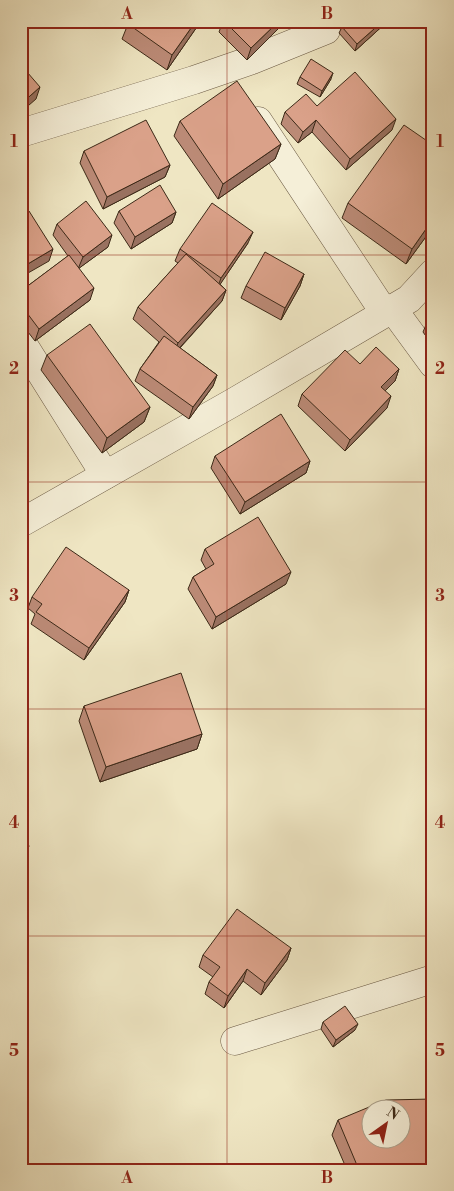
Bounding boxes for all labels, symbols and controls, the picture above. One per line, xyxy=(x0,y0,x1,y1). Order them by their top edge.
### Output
text: A xyxy=(120,4,133,24)
text: B xyxy=(321,4,333,24)
text: 1 xyxy=(10,132,18,152)
text: 1 xyxy=(436,132,444,152)
text: 2 xyxy=(9,359,19,379)
text: 2 xyxy=(435,359,445,379)
text: 3 xyxy=(9,586,19,606)
text: 3 xyxy=(435,586,445,606)
text: 4 xyxy=(9,813,20,833)
text: 4 xyxy=(435,813,446,833)
text: 5 xyxy=(9,1041,19,1061)
text: 5 xyxy=(435,1041,445,1061)
north arrow xyxy=(362,1098,412,1148)
text: N xyxy=(383,1103,402,1125)
text: A xyxy=(120,1168,133,1188)
text: B xyxy=(321,1168,333,1188)

